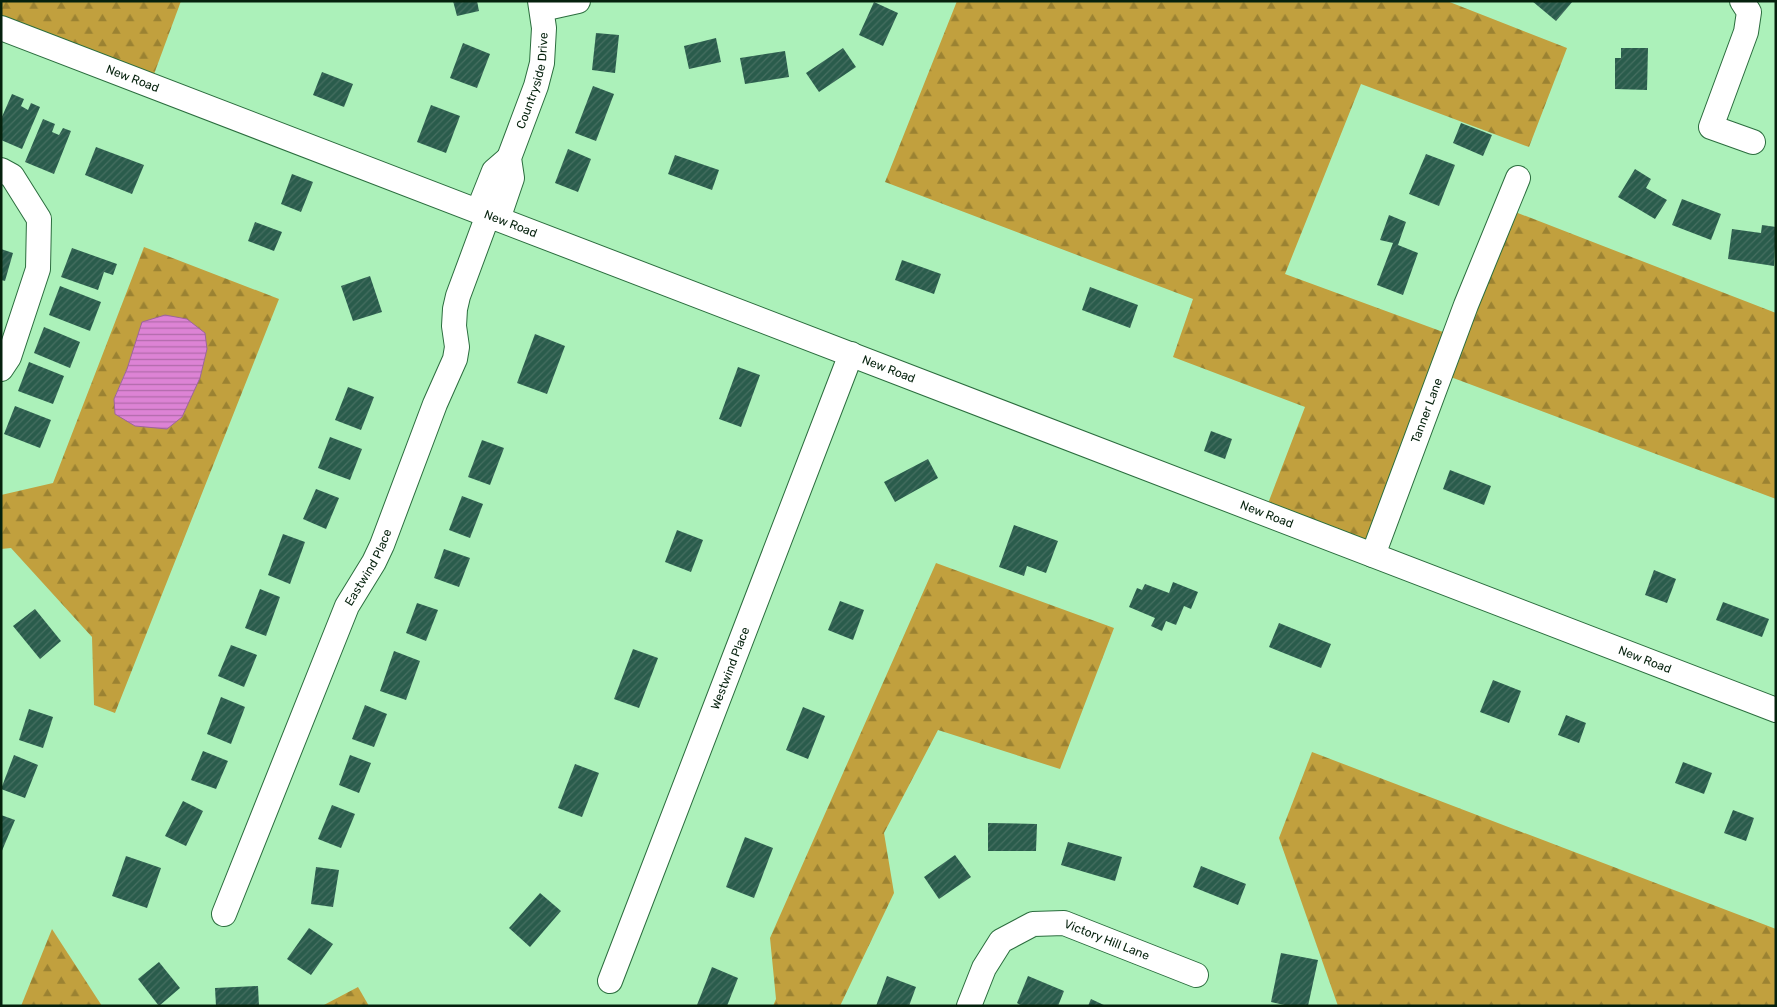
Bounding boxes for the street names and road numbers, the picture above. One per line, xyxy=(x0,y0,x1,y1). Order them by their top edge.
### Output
street label: Countryside Drive xyxy=(514,32,551,131)
street label: New Road xyxy=(104,62,161,95)
street label: New Road xyxy=(482,207,539,240)
street label: New Road xyxy=(860,353,917,386)
street label: Tanner Lane xyxy=(1408,376,1445,445)
street label: New Road xyxy=(1238,498,1295,531)
street label: Eastwind Place xyxy=(342,527,394,608)
street label: Westwind Place xyxy=(708,625,753,712)
street label: New Road xyxy=(1616,643,1673,676)
street label: Victory Hill Lane xyxy=(1062,917,1152,963)

